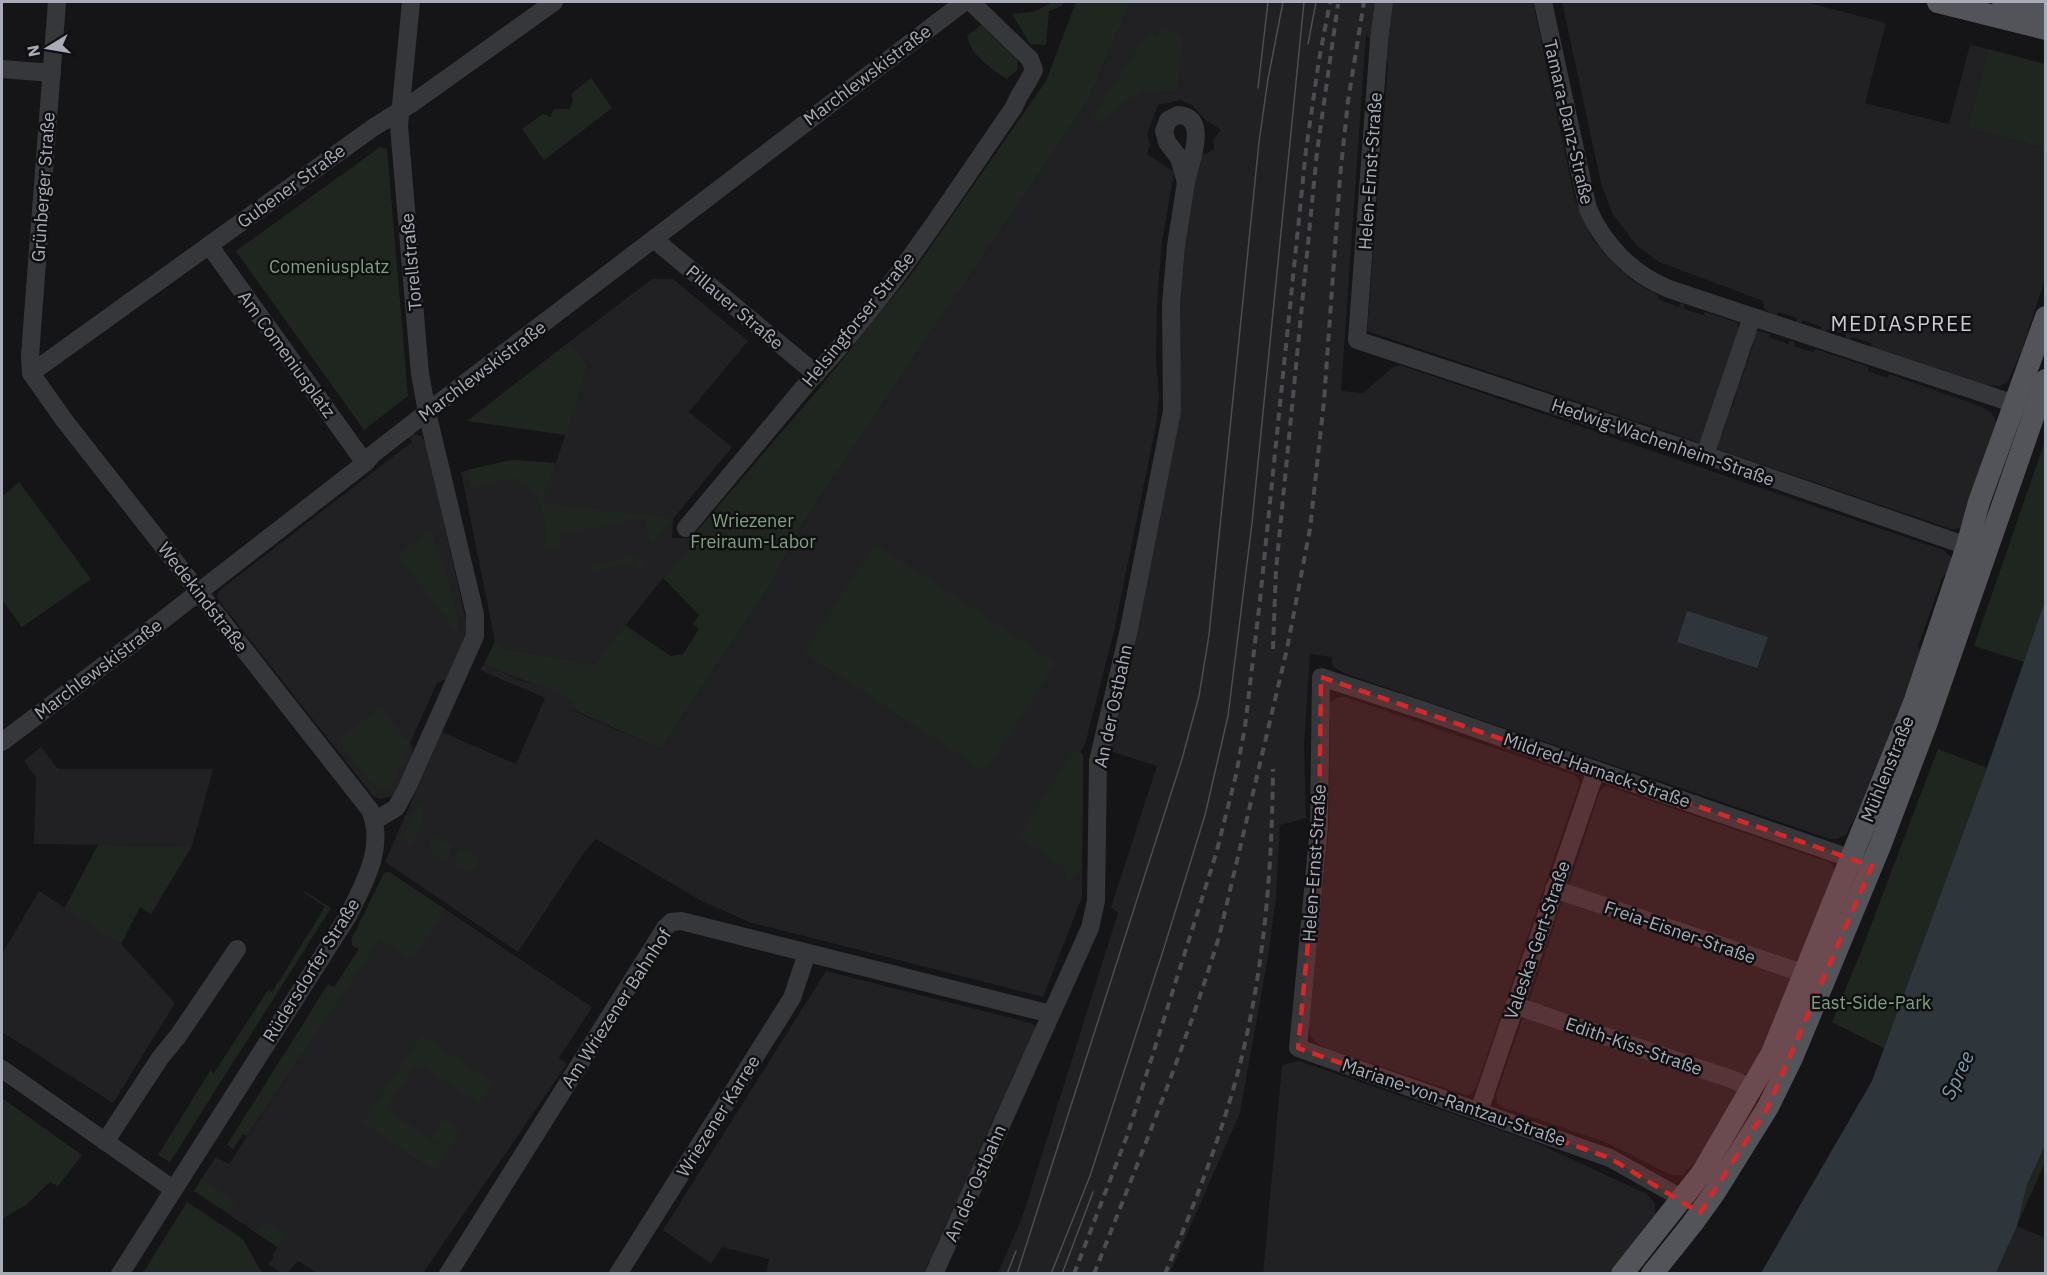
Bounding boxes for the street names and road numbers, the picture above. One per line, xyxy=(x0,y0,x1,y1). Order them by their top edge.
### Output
street label: Marchlewskistraße xyxy=(799,19,935,130)
street label: Tamara-Danz-Straße xyxy=(1539,37,1599,207)
street label: Helen-Ernst-Straße xyxy=(1353,91,1387,251)
street label: Grünberger Straße xyxy=(26,111,60,263)
street label: Gubener Straße xyxy=(232,139,350,233)
street label: Torellstraße xyxy=(395,212,427,312)
street label: Helsingforser Straße xyxy=(797,247,919,391)
street label: Pillauer Straße xyxy=(682,260,788,354)
street label: Am Comeniusplatz xyxy=(233,286,341,422)
street label: Marchlewskistraße xyxy=(414,315,550,426)
street label: Hedwig-Wachenheim-Straße xyxy=(1549,393,1778,491)
street label: Wedekindstraße xyxy=(153,537,253,657)
street label: Marchlewskistraße xyxy=(30,613,166,724)
street label: An der Ostbahn xyxy=(1089,642,1137,770)
street label: Mühlenstraße xyxy=(1855,712,1919,825)
street label: Mildred-Harnack-Straße xyxy=(1501,727,1694,813)
street label: Helen-Ernst-Straße xyxy=(1297,783,1331,943)
street label: Valeska-Gert-Straße xyxy=(1499,858,1575,1022)
street label: Rüdersdorfer Straße xyxy=(257,894,365,1046)
street label: Freia-Eisner-Straße xyxy=(1601,895,1759,969)
street label: Am Wriezener Bahnhof xyxy=(556,924,676,1092)
street label: Edith-Kiss-Straße xyxy=(1563,1012,1706,1080)
street label: Wriezener Karree xyxy=(671,1051,765,1181)
street label: Mariane-von-Rantzau-Straße xyxy=(1339,1053,1569,1151)
street label: An der Ostbahn xyxy=(939,1121,1011,1245)

